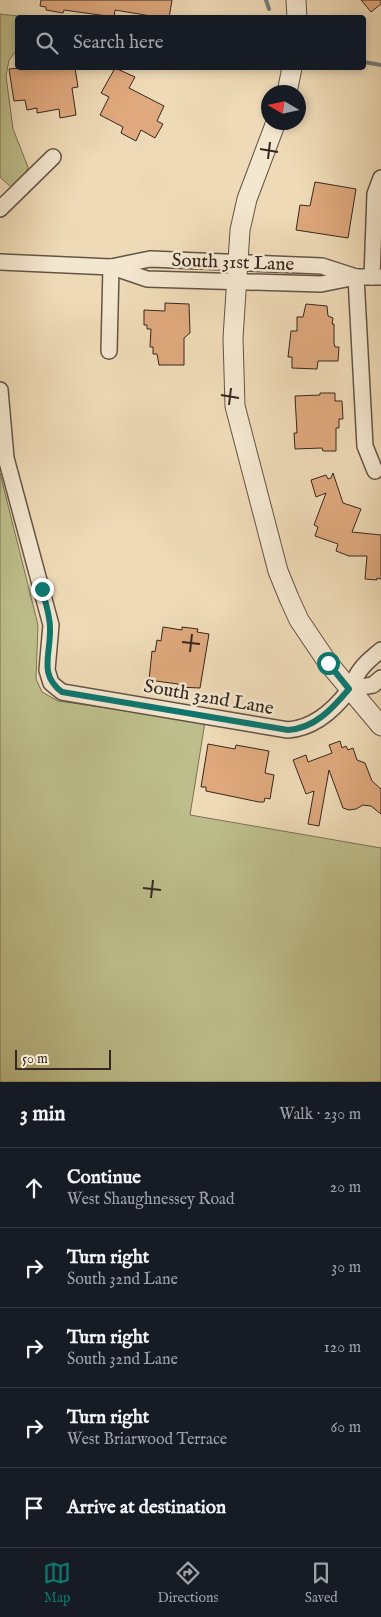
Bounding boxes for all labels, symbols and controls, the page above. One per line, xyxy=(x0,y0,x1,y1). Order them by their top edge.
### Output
search box xyxy=(15,15,366,70)
icon: search xyxy=(33,29,61,57)
text: Search here xyxy=(73,31,164,55)
north arrow xyxy=(261,85,306,130)
street label: South 31st Lane xyxy=(171,249,295,277)
route end xyxy=(31,578,54,601)
route start xyxy=(317,652,340,675)
street label: South 32nd Lane xyxy=(142,675,276,721)
scale bar xyxy=(15,1047,111,1070)
text: 50 m xyxy=(22,1050,48,1068)
text: 3 min xyxy=(20,1101,65,1128)
text: Walk · 230 m xyxy=(279,1105,361,1125)
text: Continue xyxy=(67,1166,141,1190)
icon: ahead xyxy=(20,1174,48,1202)
text: 20 m xyxy=(330,1178,361,1198)
text: West Shaughnessey Road xyxy=(67,1190,235,1210)
text: Turn right xyxy=(67,1246,149,1270)
icon: right xyxy=(20,1254,48,1282)
text: 30 m xyxy=(331,1258,361,1278)
text: South 32nd Lane xyxy=(67,1270,178,1290)
text: Turn right xyxy=(67,1326,149,1350)
icon: right xyxy=(20,1334,48,1362)
text: 120 m xyxy=(324,1338,361,1358)
text: South 32nd Lane xyxy=(67,1350,178,1370)
text: Turn right xyxy=(67,1406,149,1430)
icon: right xyxy=(20,1414,48,1442)
text: 60 m xyxy=(331,1418,361,1438)
text: West Briarwood Terrace xyxy=(67,1430,227,1450)
icon: arrive xyxy=(20,1494,48,1522)
text: Arrive at destination xyxy=(67,1496,226,1520)
tab: Map xyxy=(43,1559,71,1607)
tab: Directions xyxy=(157,1559,218,1607)
tab: Saved xyxy=(305,1559,338,1607)

